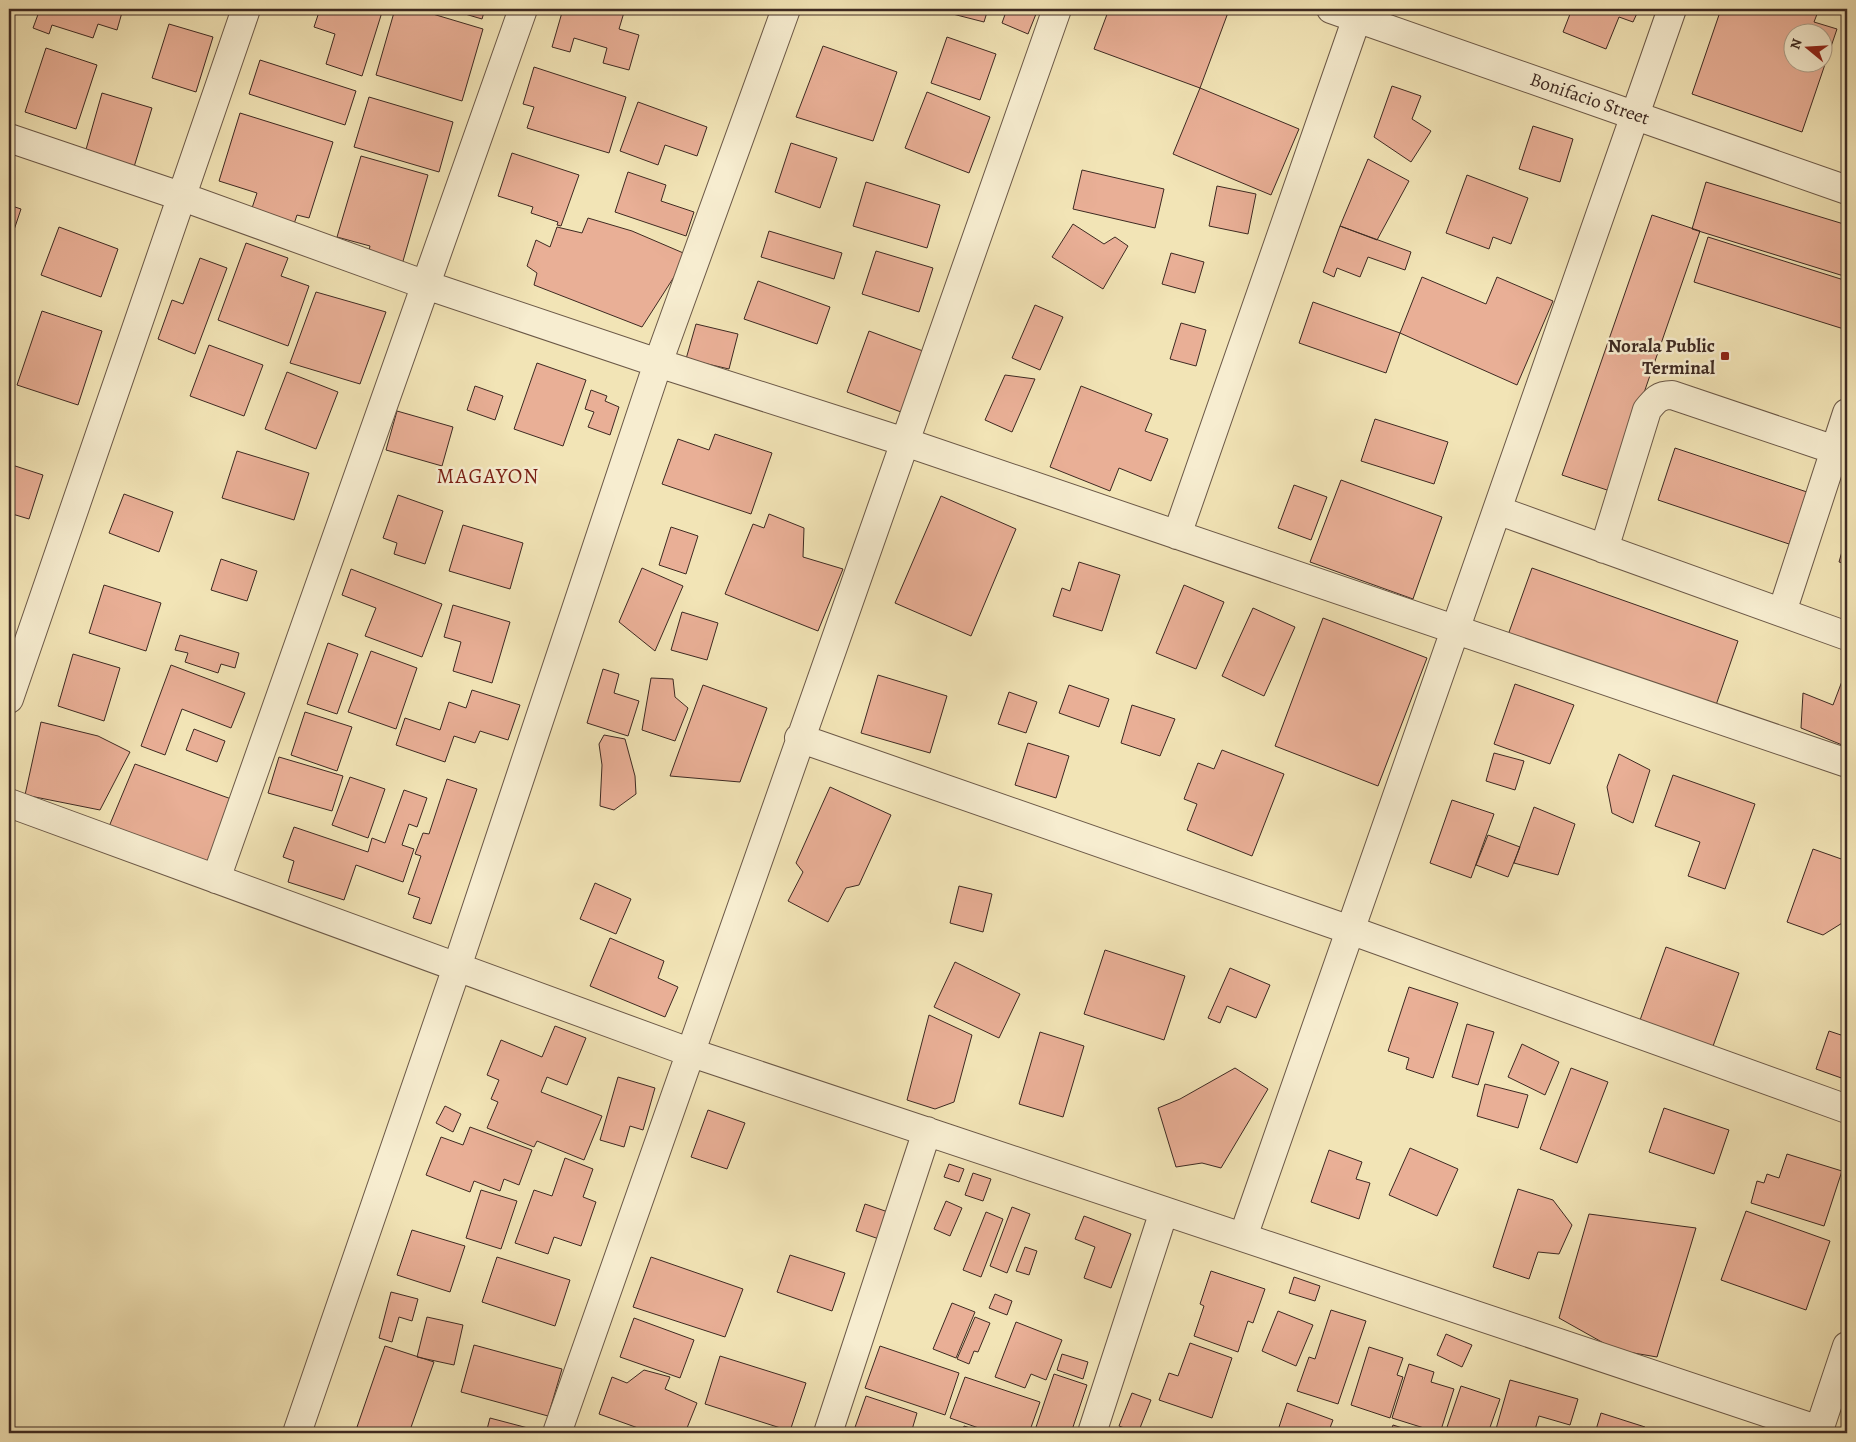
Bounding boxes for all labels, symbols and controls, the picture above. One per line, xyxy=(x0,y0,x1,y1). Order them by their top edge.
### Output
north arrow xyxy=(1784,22,1834,72)
text: N xyxy=(1786,36,1807,52)
street label: Bonifacio Street xyxy=(1526,66,1653,132)
place label: Norala Public Terminal xyxy=(1608,333,1715,381)
marker: Norala Public Terminal xyxy=(1719,350,1731,362)
district label: MAGAYON xyxy=(437,462,539,490)

